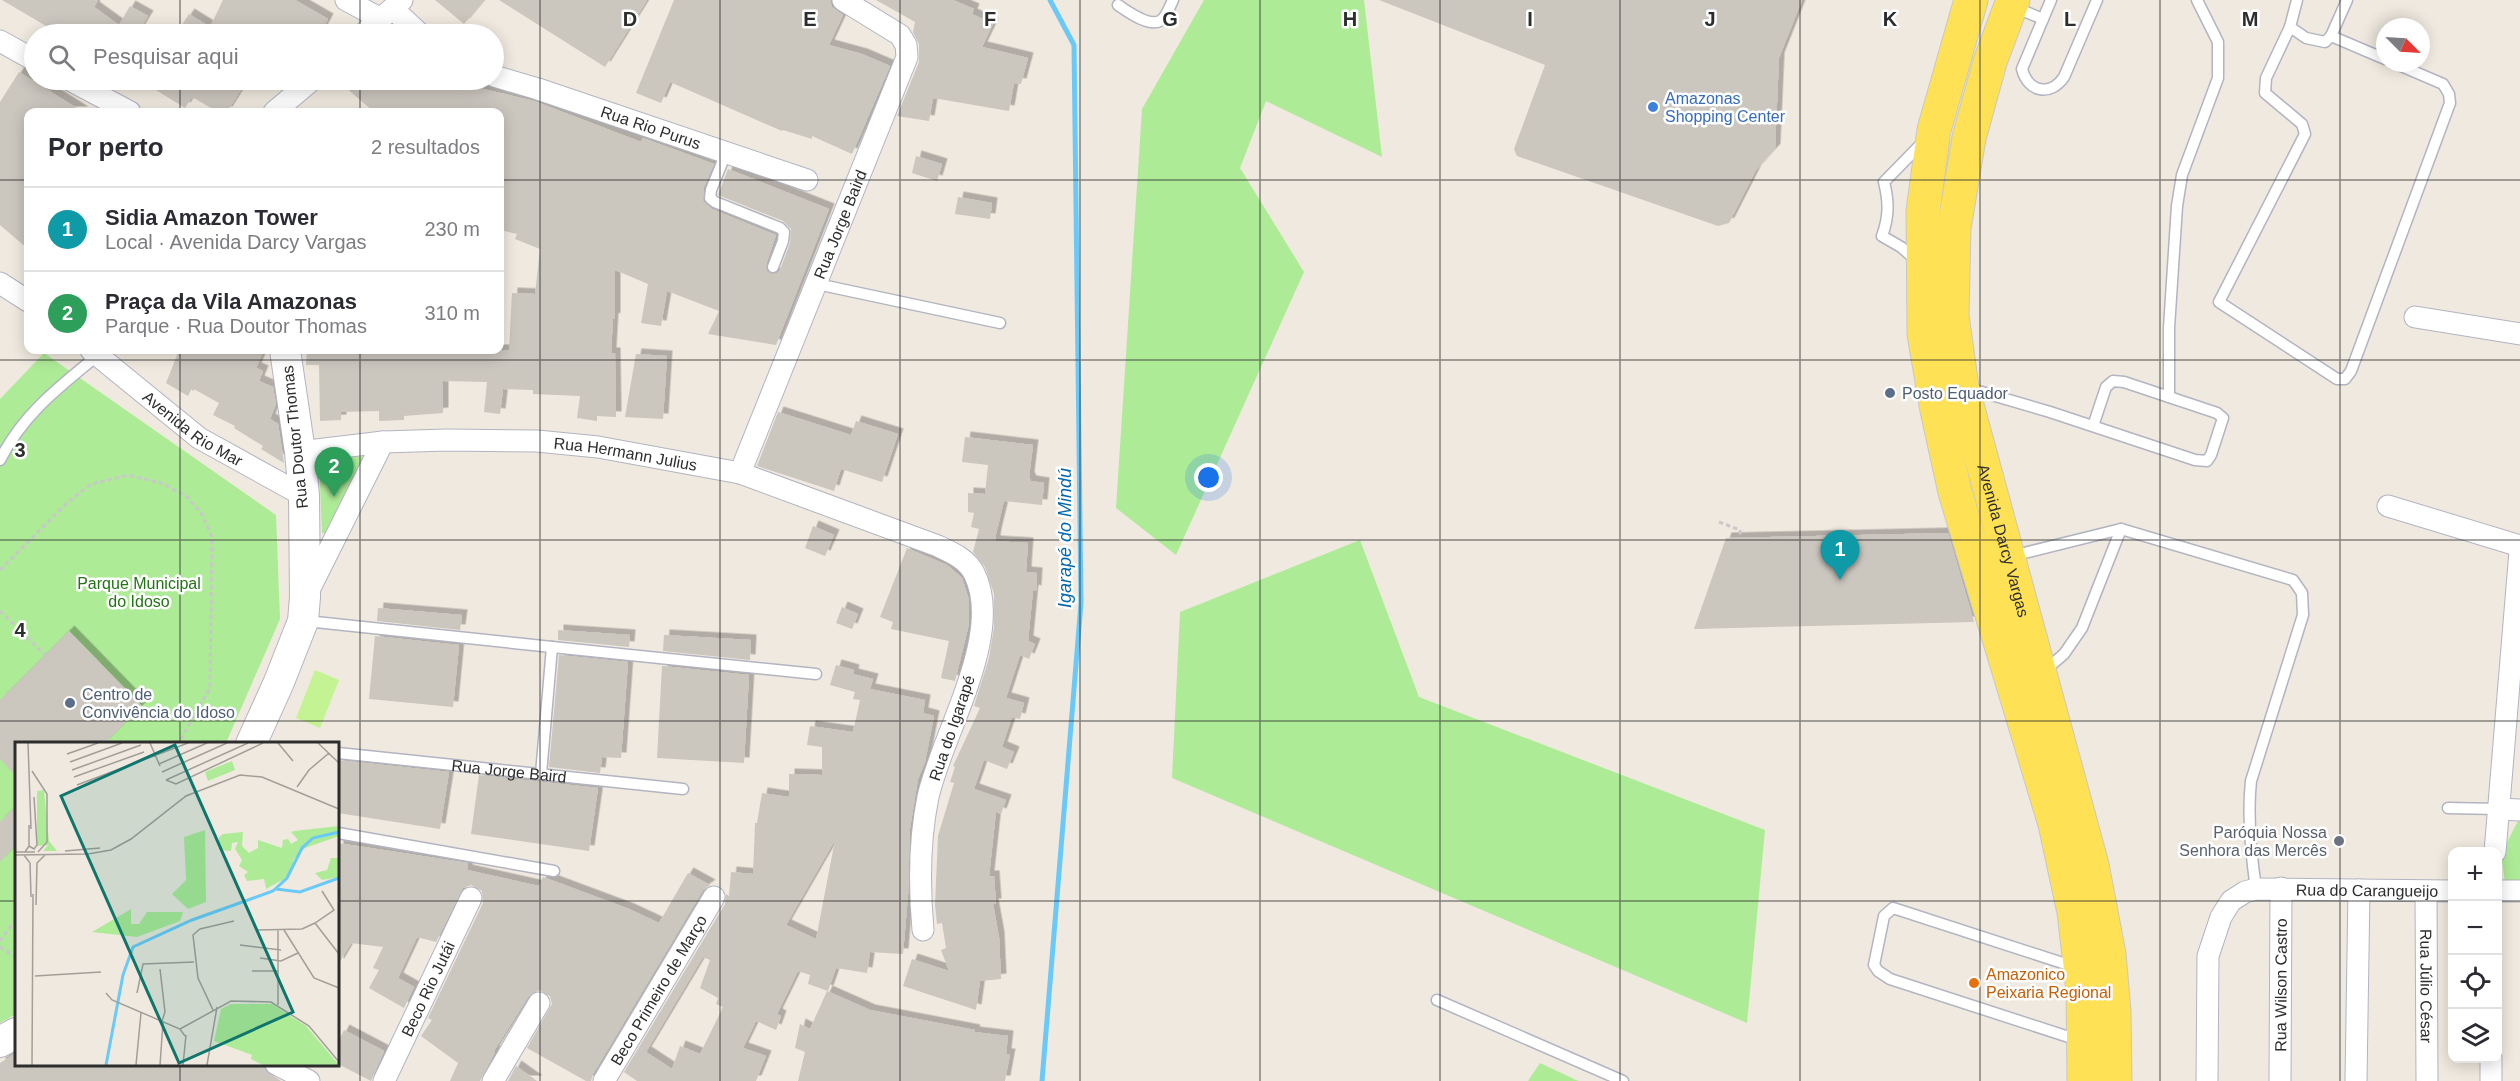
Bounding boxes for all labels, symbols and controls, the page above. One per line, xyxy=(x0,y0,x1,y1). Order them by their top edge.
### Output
text: D xyxy=(623,8,637,30)
text: E xyxy=(803,8,817,30)
text: F xyxy=(984,8,996,30)
text: G xyxy=(1162,8,1178,30)
text: H xyxy=(1343,8,1357,30)
text: I xyxy=(1527,8,1533,30)
text: J xyxy=(1704,8,1716,30)
text: K xyxy=(1883,8,1898,30)
text: L xyxy=(2064,8,2076,30)
text: M xyxy=(2242,8,2258,30)
north arrow xyxy=(2376,18,2430,72)
search box xyxy=(24,24,504,90)
icon: search xyxy=(45,41,78,74)
text: Pesquisar aqui xyxy=(93,44,239,69)
place label: Amazonas Shopping Center xyxy=(1665,90,1786,125)
marker: Amazonas Shopping Center xyxy=(1646,100,1660,114)
street label: Rua Rio Purus xyxy=(599,102,703,152)
text: Por perto xyxy=(48,132,164,162)
text: 2 resultados xyxy=(371,136,480,158)
street label: Rua Jorge Baird xyxy=(810,167,869,281)
text: Sidia Amazon Tower xyxy=(105,205,318,230)
text: 1 xyxy=(62,218,73,240)
text: 230 m xyxy=(424,218,480,240)
text: Local · Avenida Darcy Vargas xyxy=(105,231,367,253)
text: Praça da Vila Amazonas xyxy=(105,289,357,314)
text: 2 xyxy=(62,302,73,324)
text: 310 m xyxy=(424,302,480,324)
text: Parque · Rua Doutor Thomas xyxy=(105,315,367,337)
street label: Rua Doutor Thomas xyxy=(279,365,311,509)
place label: Posto Equador xyxy=(1902,385,2009,402)
marker: Posto Equador xyxy=(1883,386,1897,400)
street label: Avenida Rio Mar xyxy=(140,388,246,469)
street label: Rua Hermann Julius xyxy=(553,434,698,473)
text: 3 xyxy=(14,439,26,461)
pin: 2 xyxy=(314,448,354,497)
street label: Avenida Darcy Vargas xyxy=(1975,462,2033,619)
your location xyxy=(1194,463,1223,492)
water label: Igarapé do Mindú xyxy=(1055,468,1075,608)
pin: 1 xyxy=(1820,530,1860,580)
park label: Parque Municipal do Idoso xyxy=(77,575,201,610)
text: 4 xyxy=(14,619,26,641)
street label: Rua do Igarapé xyxy=(926,673,978,783)
place label: Centro de Convivência do Idoso xyxy=(82,686,235,721)
marker: Centro de Convivência do Idoso xyxy=(63,696,77,710)
inset map xyxy=(15,742,339,1066)
street label: Rua Jorge Baird xyxy=(451,756,567,785)
place label: Paróquia Nossa Senhora das Mercês xyxy=(2179,824,2327,859)
marker: Paróquia Nossa Senhora das Mercês xyxy=(2332,834,2346,848)
map controls xyxy=(2448,847,2502,1063)
button: + xyxy=(2448,847,2502,901)
street label: Rua do Carangueijo xyxy=(2296,881,2438,899)
button: − xyxy=(2448,901,2502,955)
street label: Beco Primeiro de Março xyxy=(607,912,710,1068)
street label: Rua Wilson Castro xyxy=(2272,918,2289,1052)
street label: Rua Júlio César xyxy=(2418,929,2435,1044)
street label: Beco Rio Jutái xyxy=(398,939,458,1039)
button: locate xyxy=(2448,955,2502,1009)
place label: Amazonico Peixaria Regional xyxy=(1986,966,2111,1001)
marker: Amazonico Peixaria Regional xyxy=(1967,976,1981,990)
button: layers xyxy=(2448,1009,2502,1063)

